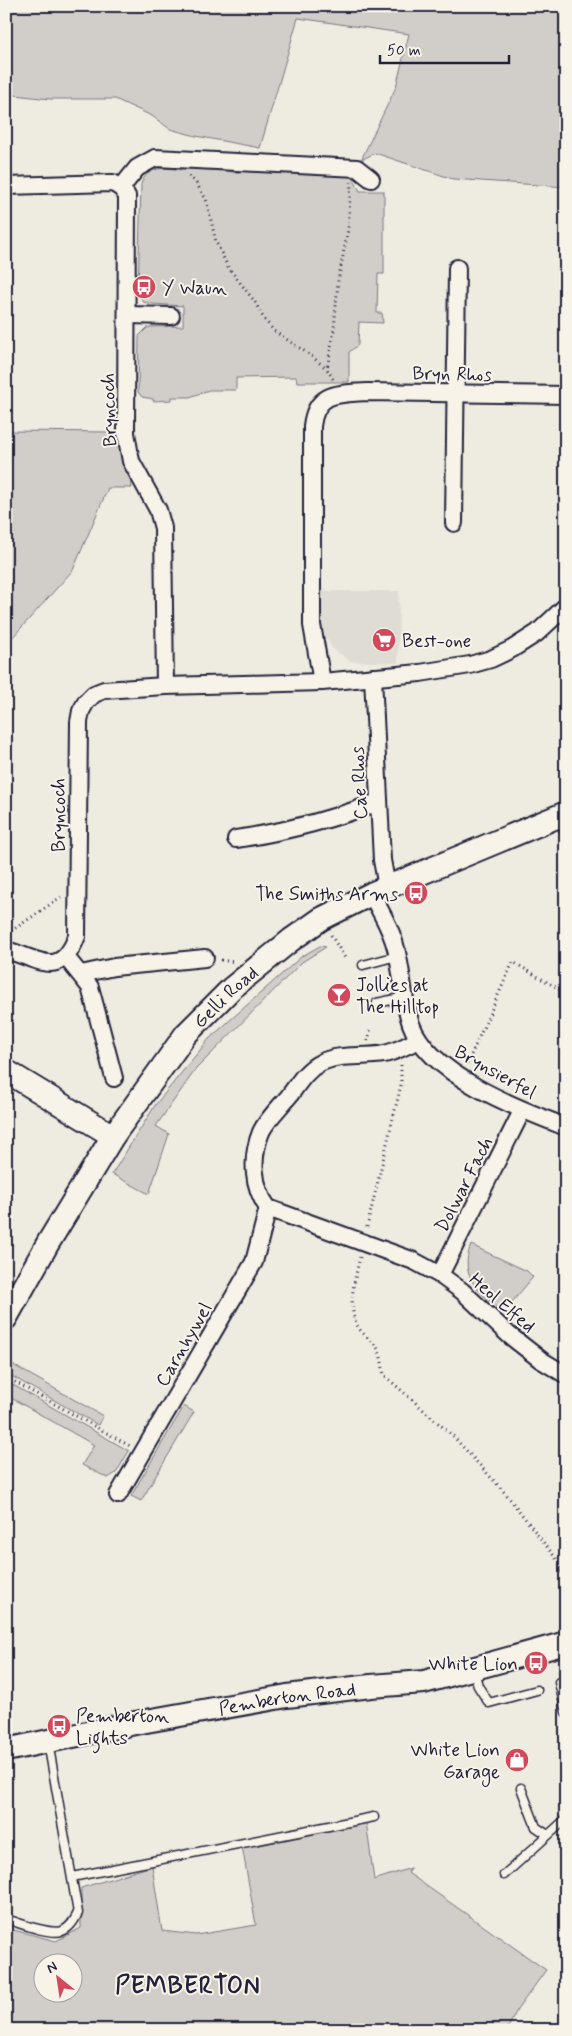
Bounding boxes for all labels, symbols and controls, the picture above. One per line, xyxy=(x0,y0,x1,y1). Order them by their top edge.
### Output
scale bar xyxy=(380,32,508,64)
text: 50 m xyxy=(387,41,421,61)
bus stop icon: Y Waun xyxy=(131,274,157,300)
place label: Y Waun xyxy=(162,276,227,301)
street label: Bryn Rhos xyxy=(412,361,493,388)
street label: Bryncoch xyxy=(96,373,123,447)
supermarket icon: Best-one xyxy=(371,627,397,653)
place label: Best-one xyxy=(402,629,471,654)
street label: Cae Rhos xyxy=(345,745,374,820)
street label: Bryncoch xyxy=(47,778,72,852)
bus stop icon: The Smiths Arms xyxy=(403,880,429,906)
place label: The Smiths Arms xyxy=(255,882,399,907)
street label: Gelli Road xyxy=(188,961,264,1034)
place label: Jollies at The Hilltop xyxy=(356,973,439,1020)
bar icon: Jollies at The Hilltop xyxy=(326,982,352,1008)
street label: Brynsierfel xyxy=(450,1040,541,1105)
street label: Dolwar Fach xyxy=(430,1133,499,1237)
street label: Heol Elfed xyxy=(464,1267,541,1339)
street label: Carnhywel xyxy=(150,1298,218,1391)
bus stop icon: White Lion xyxy=(523,1650,549,1676)
place label: White Lion xyxy=(428,1652,518,1677)
street label: Pemberton Road xyxy=(217,1677,357,1722)
place label: Pemberton Lights xyxy=(76,1704,169,1754)
bus stop icon: Pemberton Lights xyxy=(46,1713,72,1739)
place label: White Lion Garage xyxy=(410,1738,500,1787)
shop icon: White Lion Garage xyxy=(504,1747,530,1773)
north arrow xyxy=(32,1954,82,2004)
text: N xyxy=(43,1957,61,1978)
district label: PEMBERTON xyxy=(115,1971,261,2002)

